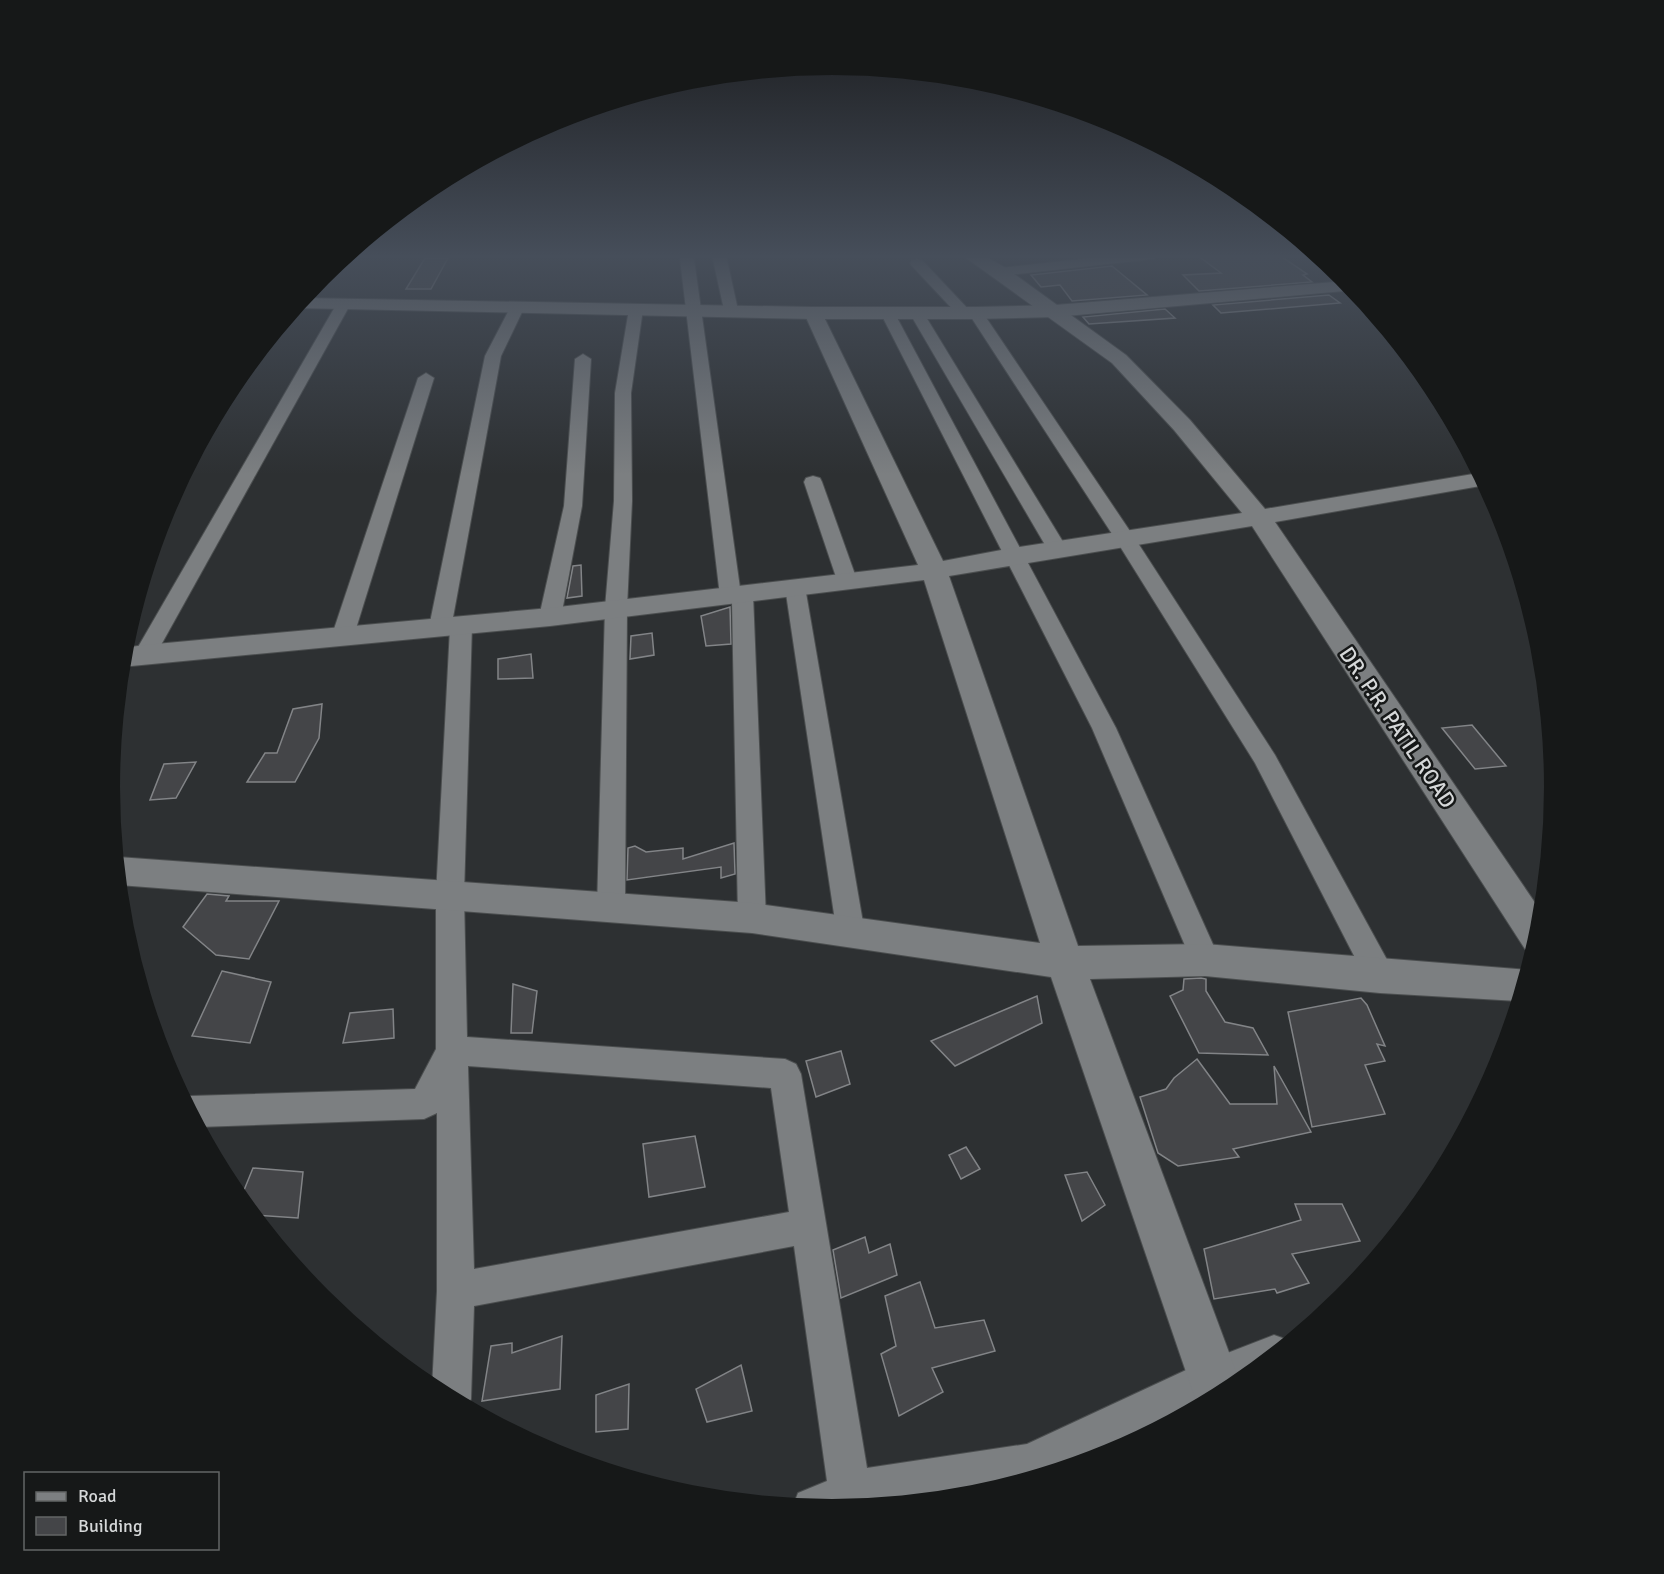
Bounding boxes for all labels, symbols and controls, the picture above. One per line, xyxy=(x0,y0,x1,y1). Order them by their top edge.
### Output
street label: DR. P.R. PATIL ROAD xyxy=(1334,642,1462,813)
legend xyxy=(24,1472,219,1550)
text: Road xyxy=(78,1485,117,1507)
text: Building xyxy=(78,1515,142,1537)

